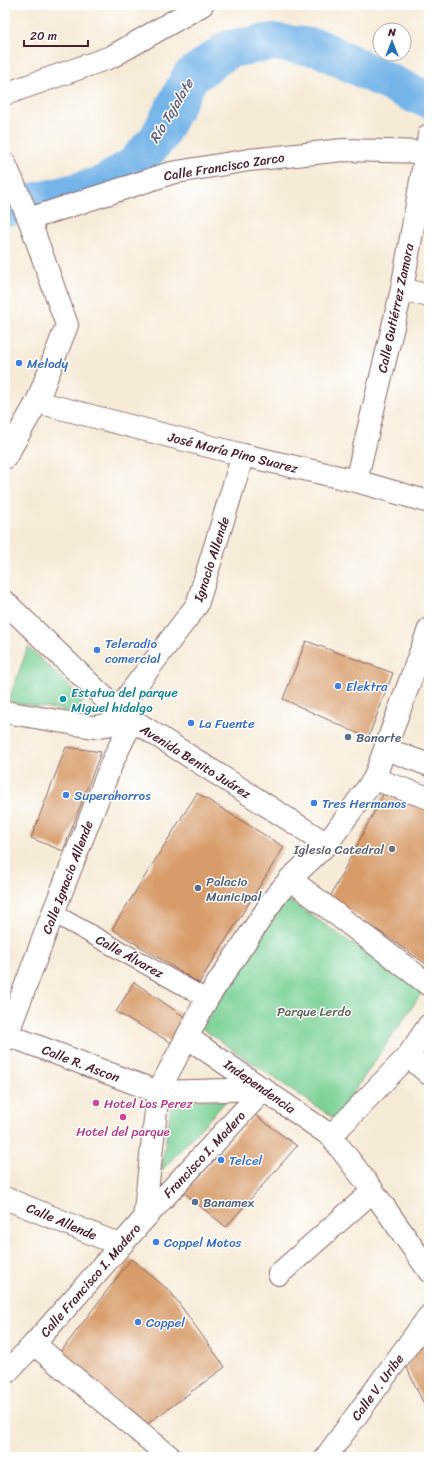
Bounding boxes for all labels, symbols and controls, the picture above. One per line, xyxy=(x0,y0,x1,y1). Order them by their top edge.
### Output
scale bar xyxy=(24,22,88,48)
north arrow xyxy=(372,22,412,62)
text: N xyxy=(387,23,396,42)
text: 20 m xyxy=(30,25,57,47)
water label: Río Tajalate xyxy=(142,73,202,148)
street label: Calle Francisco Zarco xyxy=(162,146,286,187)
street label: Calle Gutiérrez Zamora xyxy=(371,241,421,375)
place label: Melody xyxy=(27,352,68,375)
marker: Melody xyxy=(14,358,24,368)
street label: José María Pino Suarez xyxy=(165,425,301,480)
street label: Ignacio Allende xyxy=(187,513,236,606)
place label: Teleradio comercial xyxy=(105,632,161,670)
marker: Teleradio comercial xyxy=(92,645,102,655)
place label: Elektra xyxy=(346,675,388,698)
place label: Estatua del parque Miguel hidalgo xyxy=(71,681,178,719)
marker: Elektra xyxy=(333,681,343,691)
marker: Estatua del parque Miguel hidalgo xyxy=(58,694,68,704)
place label: La Fuente xyxy=(199,712,255,735)
street label: Avenida Benito Juárez xyxy=(135,717,257,805)
marker: La Fuente xyxy=(186,718,196,728)
place label: Banorte xyxy=(356,726,401,749)
marker: Banorte xyxy=(343,732,353,742)
place label: Superahorros xyxy=(74,784,151,807)
marker: Superahorros xyxy=(61,790,71,800)
place label: Tres Hermanos xyxy=(322,792,407,815)
marker: Tres Hermanos xyxy=(309,798,319,808)
street label: Calle Ignacio Allende xyxy=(35,817,100,937)
place label: Iglesia Catedral xyxy=(293,838,384,861)
marker: Iglesia Catedral xyxy=(387,844,397,854)
place label: Palacio Municipal xyxy=(206,870,262,908)
marker: Palacio Municipal xyxy=(193,883,203,893)
street label: Calle Álvarez xyxy=(91,928,169,985)
park label: Parque Lerdo xyxy=(277,1000,351,1023)
street label: Calle R. Ascon xyxy=(38,1038,123,1089)
street label: Independencia xyxy=(218,1053,301,1120)
place label: Hotel Los Perez xyxy=(104,1092,194,1115)
marker: Hotel Los Perez xyxy=(91,1098,101,1108)
street label: Francisco I. Madero xyxy=(157,1105,252,1204)
marker: Hotel del parque xyxy=(118,1112,128,1122)
place label: Hotel del parque xyxy=(76,1120,170,1143)
place label: Telcel xyxy=(229,1149,263,1172)
marker: Telcel xyxy=(216,1155,226,1165)
place label: Banamex xyxy=(203,1191,255,1214)
street label: Calle Allende xyxy=(23,1196,101,1247)
marker: Banamex xyxy=(190,1197,200,1207)
street label: Calle Francisco I. Madero xyxy=(34,1218,147,1343)
place label: Coppel Motos xyxy=(164,1231,242,1254)
marker: Coppel Motos xyxy=(151,1237,161,1247)
place label: Coppel xyxy=(146,1311,185,1334)
marker: Coppel xyxy=(133,1317,143,1327)
street label: Calle V. Uribe xyxy=(345,1349,410,1426)

